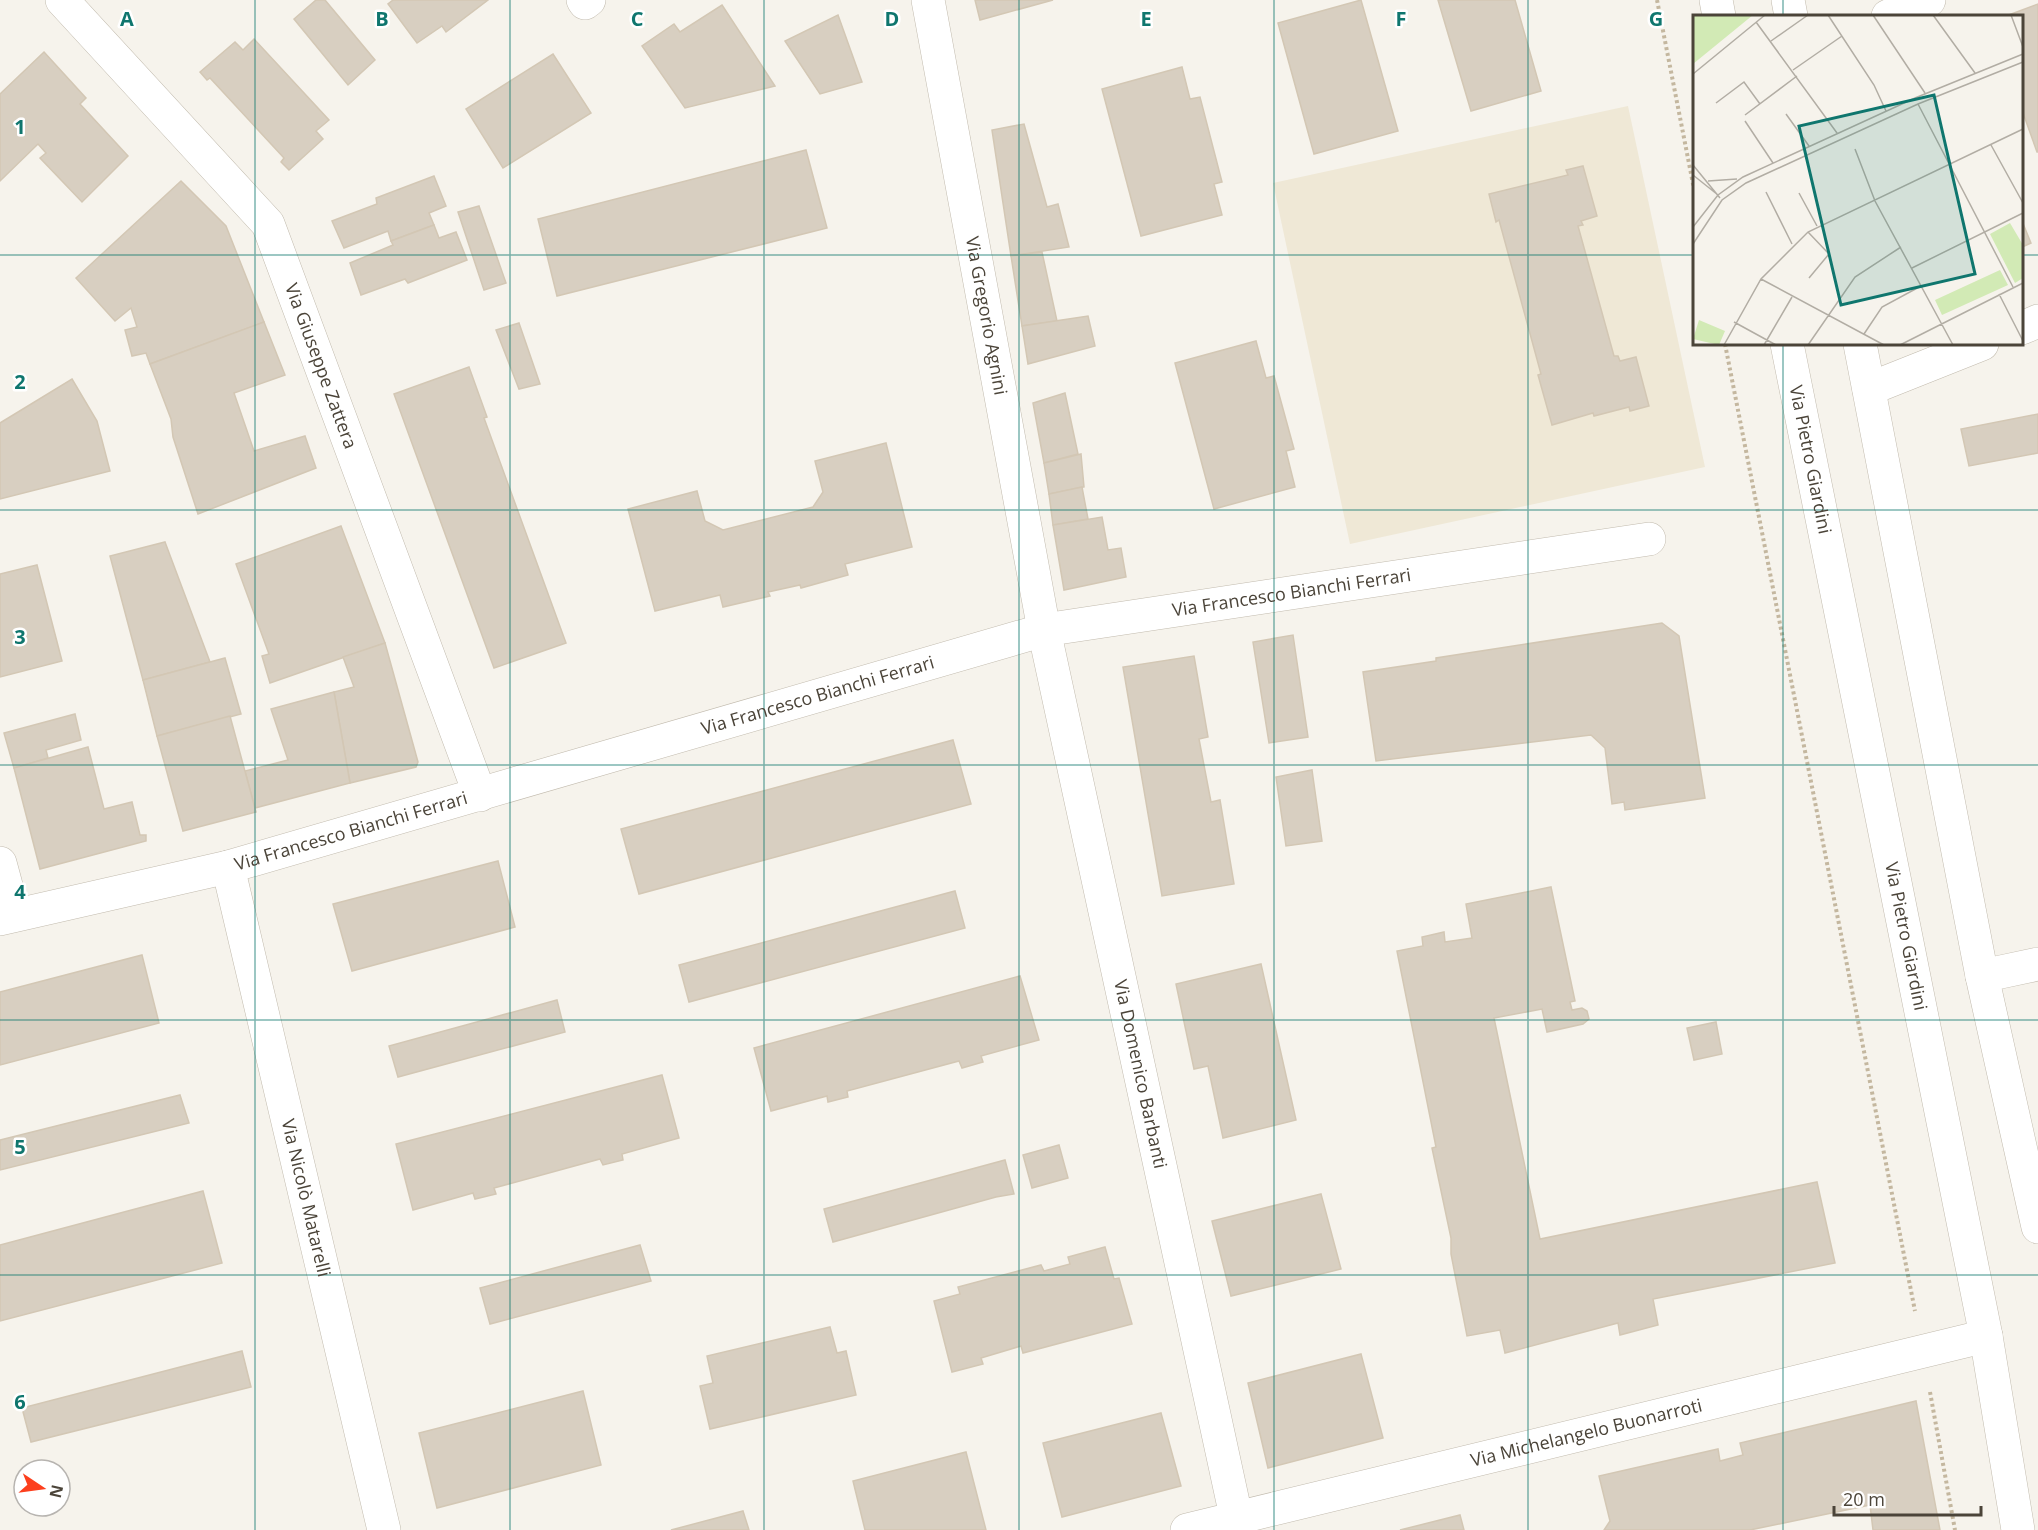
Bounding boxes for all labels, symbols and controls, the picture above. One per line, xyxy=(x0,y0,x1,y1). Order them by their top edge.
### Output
text: A xyxy=(120,5,134,32)
text: B xyxy=(375,5,389,32)
text: C xyxy=(631,5,644,32)
text: D xyxy=(885,5,899,32)
text: E xyxy=(1140,5,1152,32)
text: F xyxy=(1396,5,1406,32)
text: G xyxy=(1649,5,1663,32)
inset map xyxy=(1693,15,2023,345)
text: 1 xyxy=(14,113,26,140)
street label: Via Gregorio Agnini xyxy=(961,234,1013,397)
street label: Via Giuseppe Zattera xyxy=(280,280,363,452)
text: 2 xyxy=(14,368,26,395)
street label: Via Pietro Giardini xyxy=(1785,383,1838,536)
street label: Via Francesco Bianchi Ferrari xyxy=(1170,562,1413,622)
text: 3 xyxy=(14,623,26,650)
street label: Via Francesco Bianchi Ferrari xyxy=(698,650,937,740)
street label: Via Francesco Bianchi Ferrari xyxy=(232,785,470,875)
street label: Via Pietro Giardini xyxy=(1880,860,1933,1012)
text: 4 xyxy=(14,878,26,905)
street label: Via Domenico Barbanti xyxy=(1109,977,1173,1170)
street label: Via Nicolò Matarelli xyxy=(277,1116,337,1279)
text: 5 xyxy=(14,1133,26,1160)
text: 6 xyxy=(14,1388,26,1415)
street label: Via Michelangelo Buonarroti xyxy=(1468,1392,1704,1472)
north arrow xyxy=(12,1458,72,1518)
scale bar xyxy=(1834,1479,1981,1517)
text: N xyxy=(44,1483,69,1500)
text: 20 m xyxy=(1843,1487,1885,1511)

